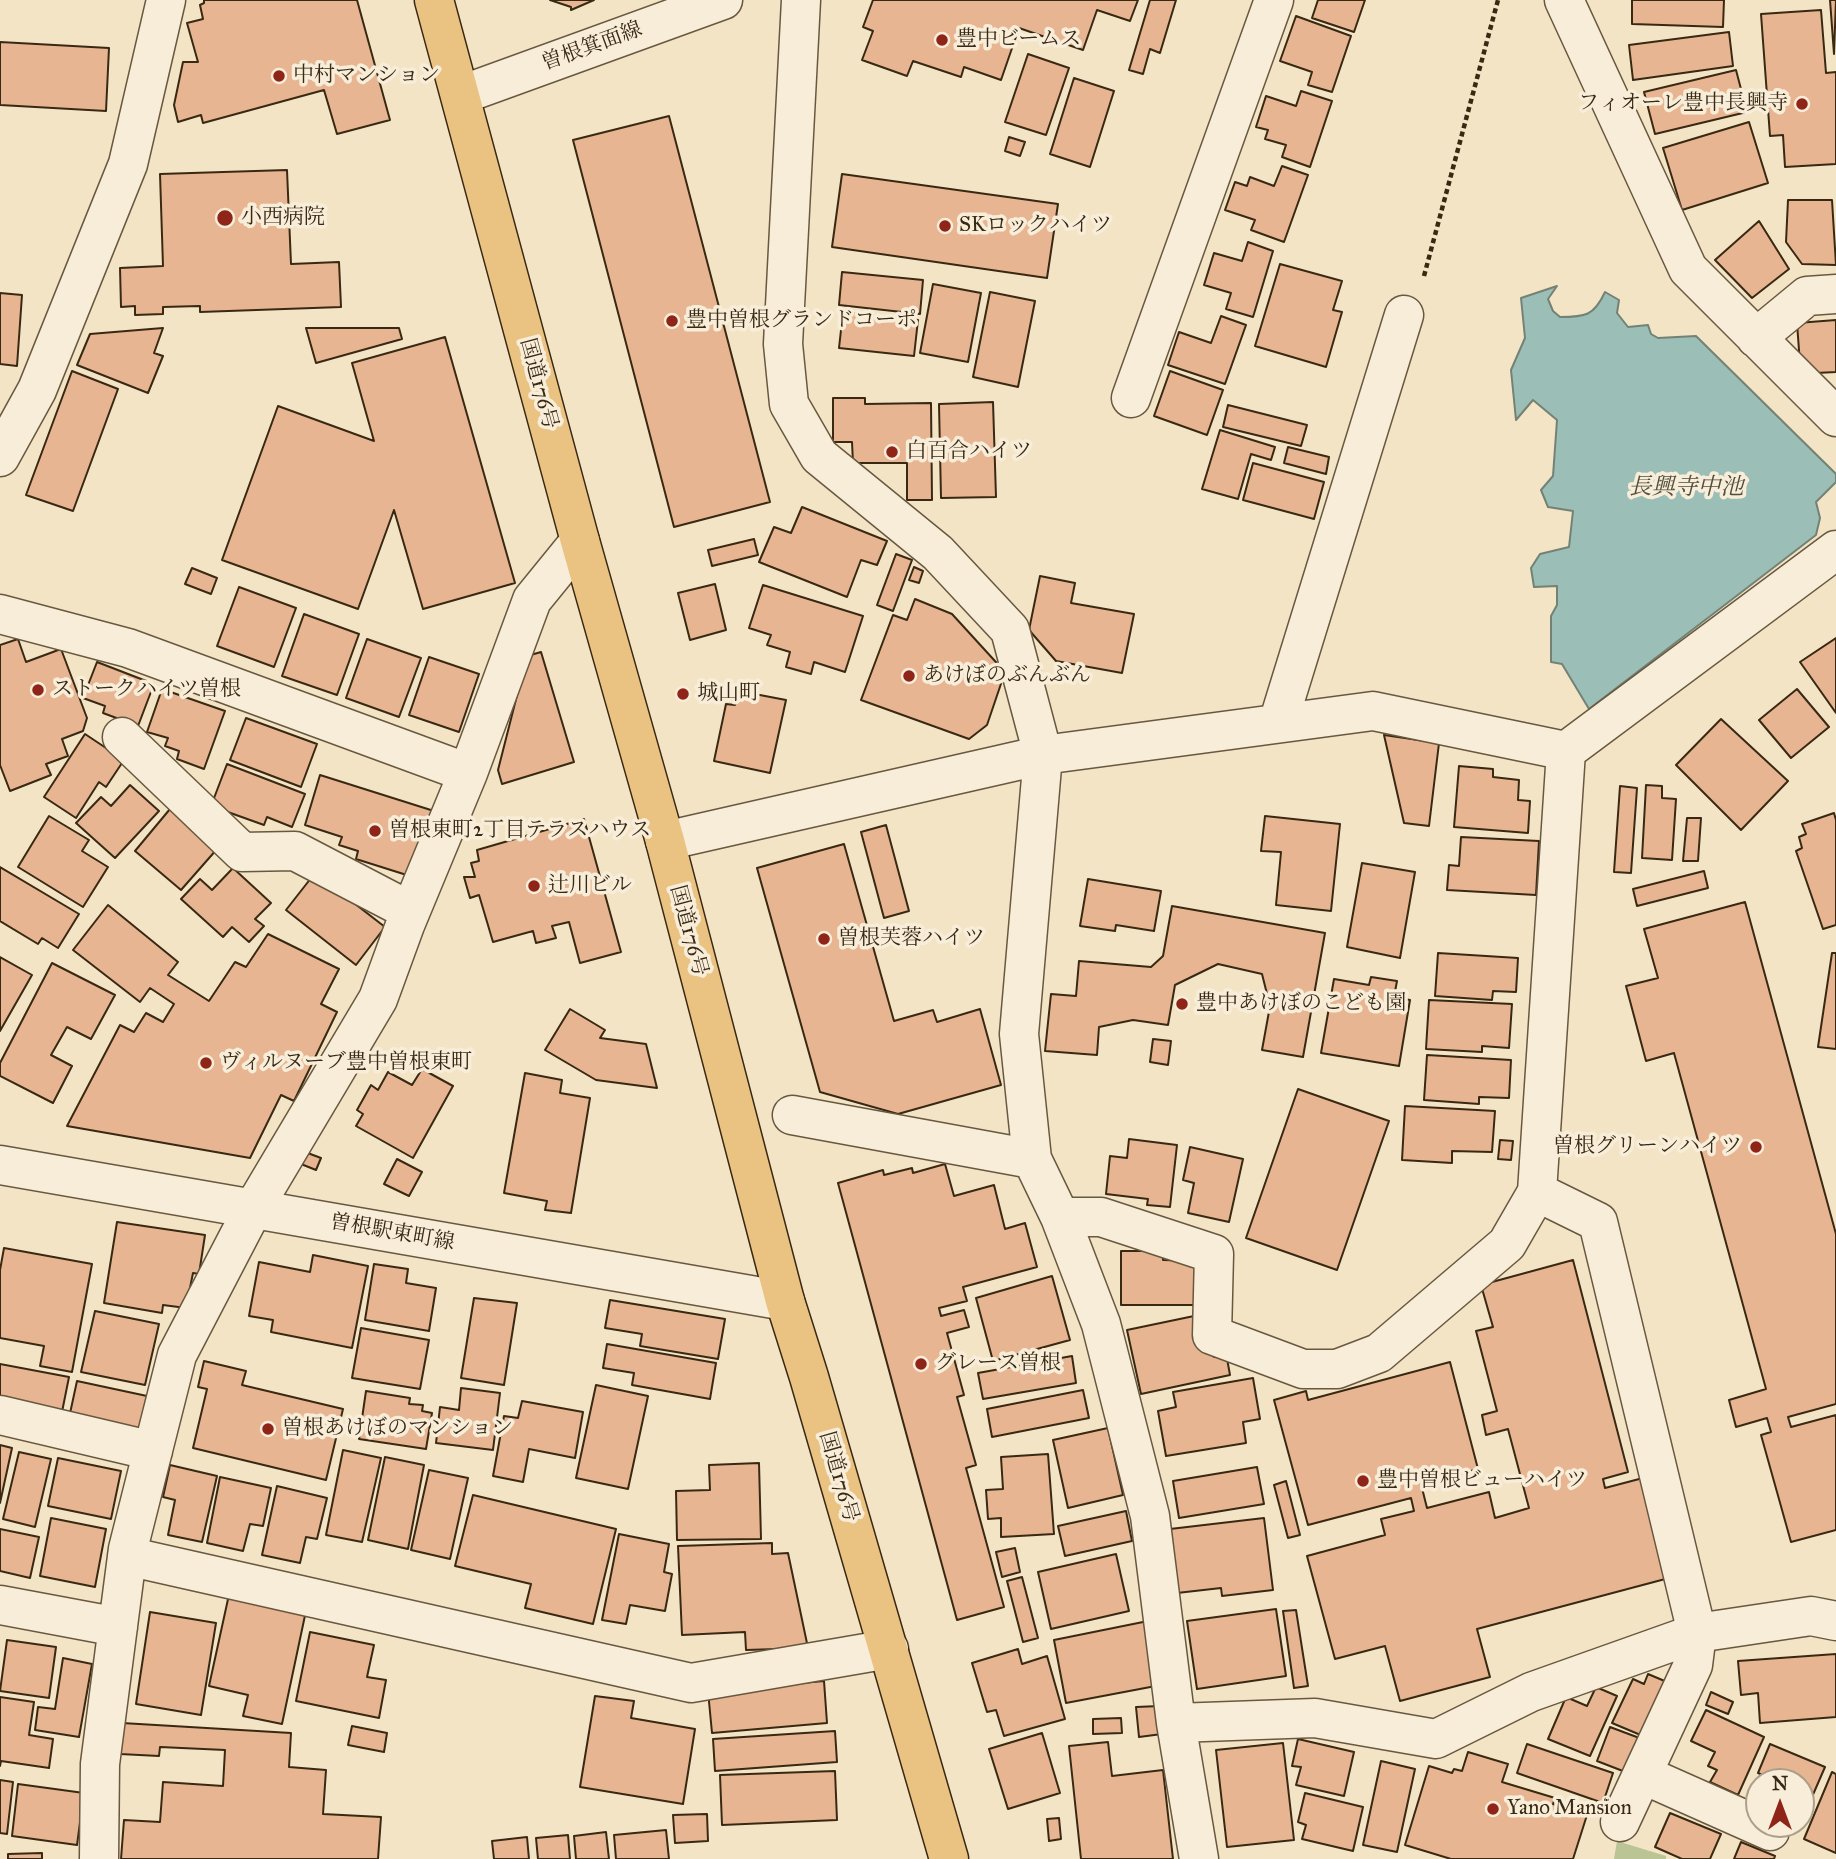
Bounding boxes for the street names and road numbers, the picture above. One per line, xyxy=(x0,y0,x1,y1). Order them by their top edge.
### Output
street label: 曽根箕面線 xyxy=(538,17,646,77)
street label: 国道176号 xyxy=(514,336,562,432)
street label: 国道176号 xyxy=(664,883,712,979)
street label: 曽根駅東町線 xyxy=(328,1210,456,1256)
street label: 国道176号 xyxy=(813,1429,863,1525)

